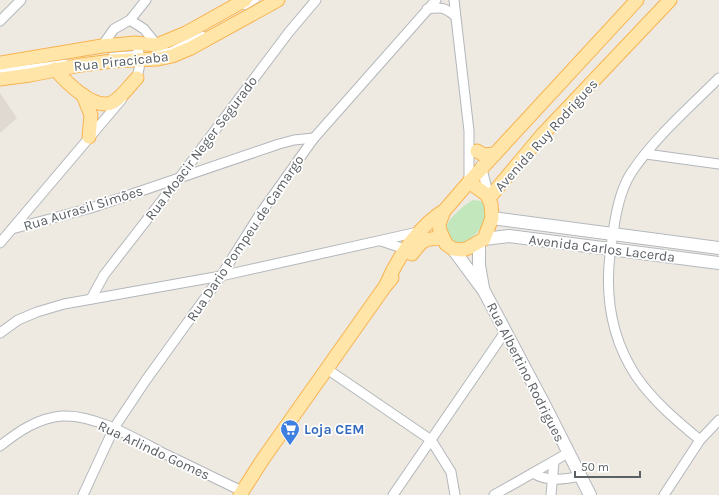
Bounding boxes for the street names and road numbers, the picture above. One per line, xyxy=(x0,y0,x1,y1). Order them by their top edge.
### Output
street label: Rua Piracicaba xyxy=(73,48,169,75)
street label: Rua Moacir Neger Segurado xyxy=(142,73,261,224)
street label: Avenida Ruy Rodrigues xyxy=(491,76,601,195)
street label: Rua Dario Pompeu de Camargo xyxy=(183,152,308,325)
street label: Rua Aurasil Simões xyxy=(21,182,145,235)
street label: Avenida Carlos Lacerda xyxy=(528,231,676,266)
street label: Rua Albertino Rodrigues xyxy=(483,300,568,445)
street label: Rua Arlindo Gomes xyxy=(95,417,212,484)

